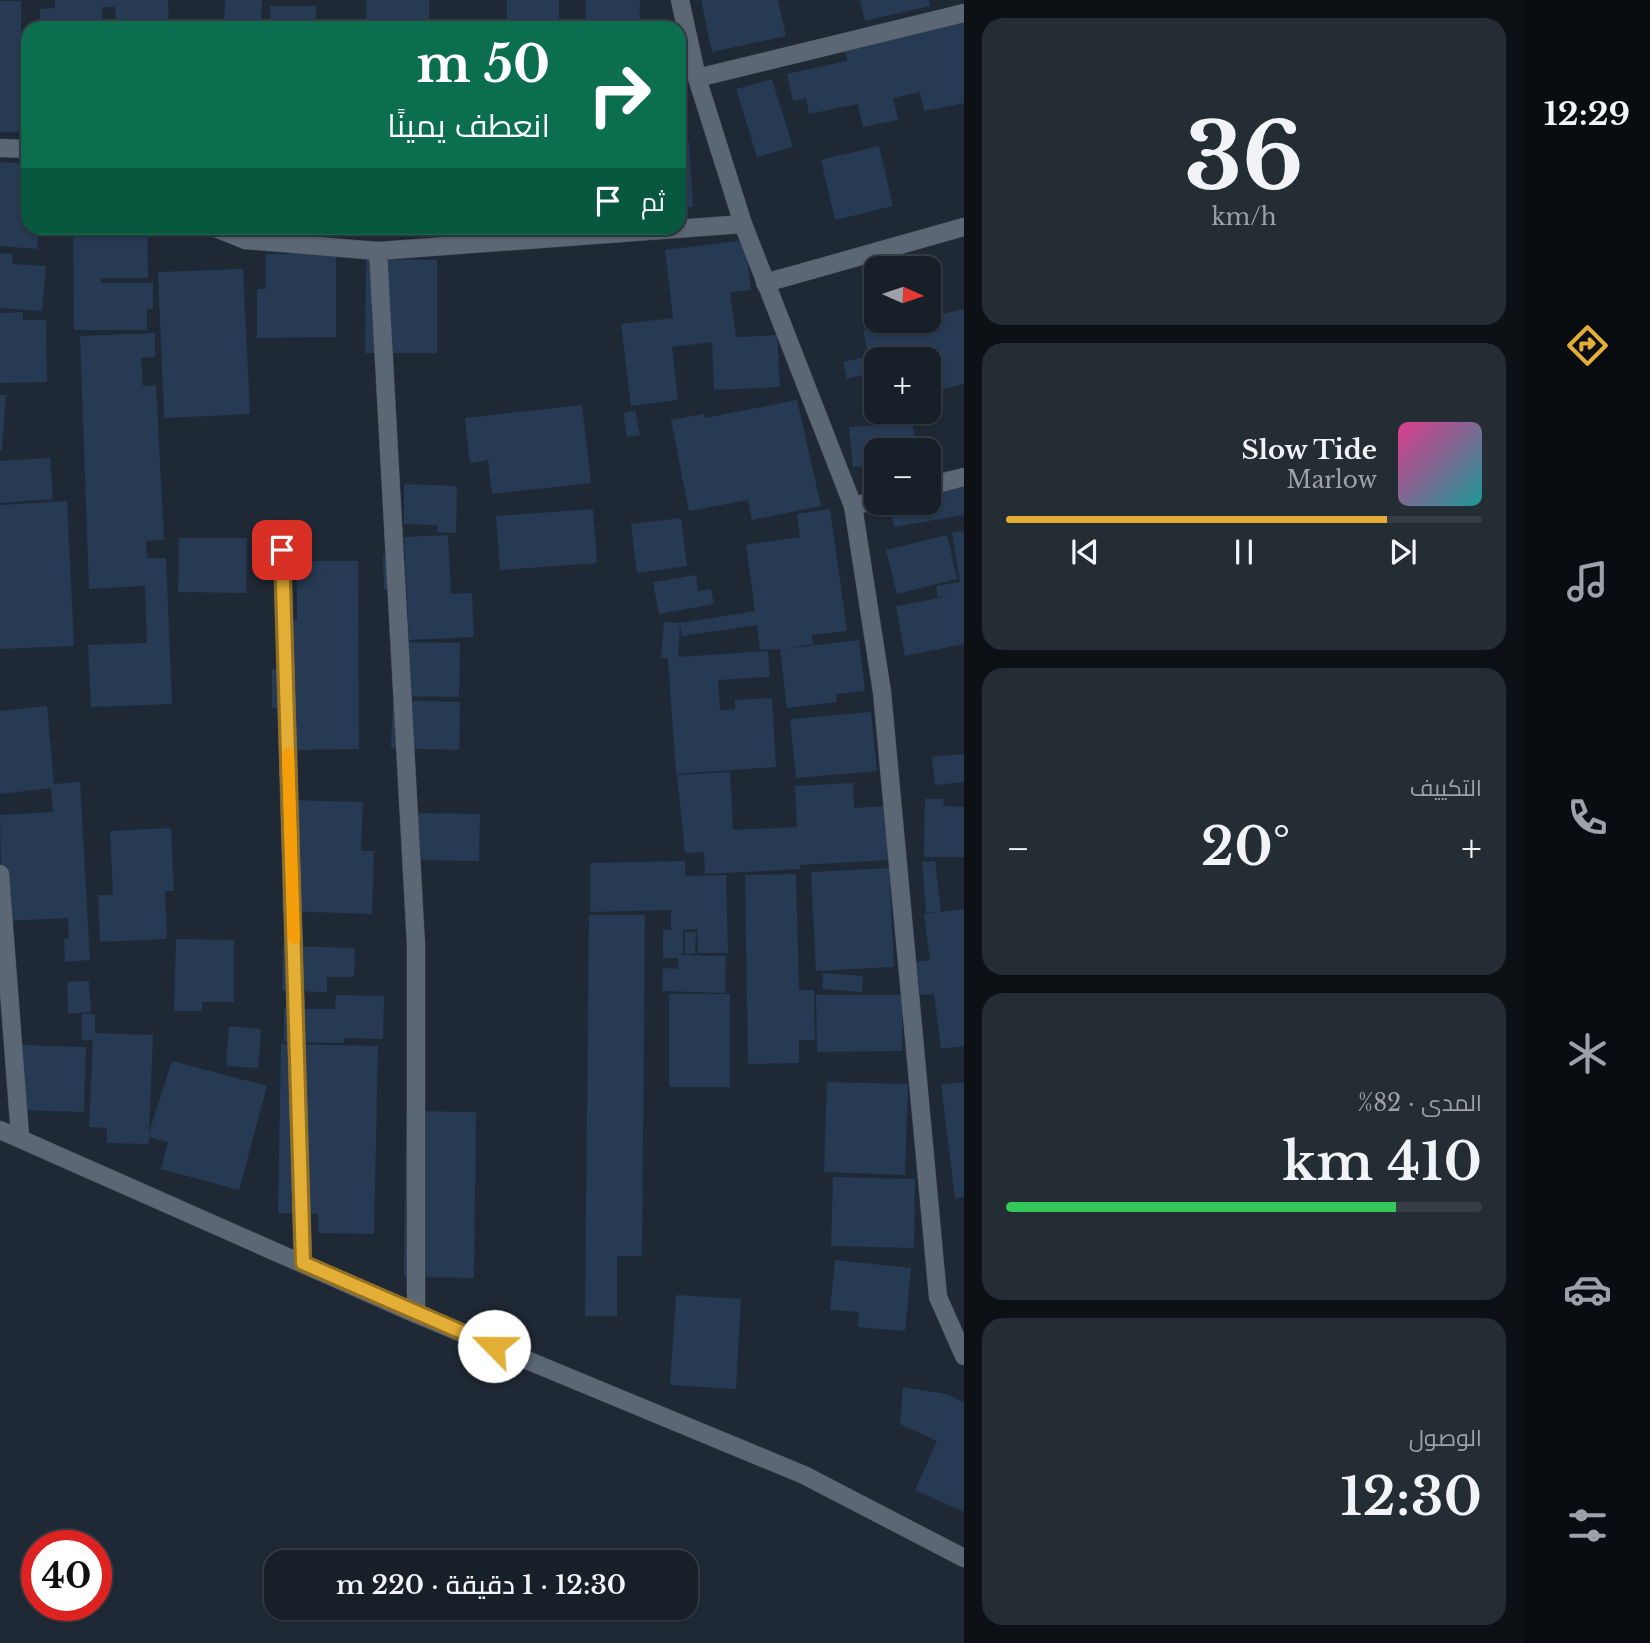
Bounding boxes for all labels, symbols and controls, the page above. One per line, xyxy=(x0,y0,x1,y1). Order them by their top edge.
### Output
text: 50 m xyxy=(417,34,550,95)
icon: right xyxy=(574,49,665,140)
text: 12:29 xyxy=(1544,94,1630,134)
text: 36 xyxy=(1184,101,1304,214)
text: انعطف يمينًا xyxy=(387,106,550,146)
icon: arrive xyxy=(589,182,627,220)
text: ثم xyxy=(641,186,665,218)
text: km/h xyxy=(1211,203,1277,231)
north arrow xyxy=(864,256,942,332)
map controls xyxy=(864,256,941,515)
icon: directions xyxy=(1563,321,1612,370)
button: + xyxy=(864,347,941,424)
text: Slow Tide xyxy=(1242,434,1377,466)
button: − xyxy=(864,438,941,515)
text: Marlow xyxy=(1287,466,1377,494)
pin xyxy=(252,520,312,580)
icon: arrive xyxy=(263,531,301,569)
icon: previous xyxy=(1066,533,1104,571)
icon: pause xyxy=(1225,533,1263,571)
icon: next xyxy=(1384,533,1422,571)
icon: music xyxy=(1563,557,1612,606)
text: التكييف xyxy=(1410,774,1482,802)
icon: phone xyxy=(1563,793,1612,842)
text: 20° xyxy=(1201,815,1290,879)
text: − xyxy=(1006,825,1030,872)
text: + xyxy=(1461,825,1482,872)
icon: climate xyxy=(1563,1029,1612,1078)
text: المدى · 82% xyxy=(1358,1089,1482,1117)
text: 410 km xyxy=(1282,1130,1482,1194)
icon: car xyxy=(1563,1265,1612,1314)
position arrow xyxy=(457,1309,531,1383)
text: الوصول xyxy=(1409,1424,1482,1452)
text: 12:30 xyxy=(1340,1465,1482,1529)
icon: filters xyxy=(1563,1501,1612,1550)
speed limit sign: 40 xyxy=(21,1530,112,1621)
text: 12:30 · 1 دقيقة · 220 m xyxy=(336,1569,626,1601)

